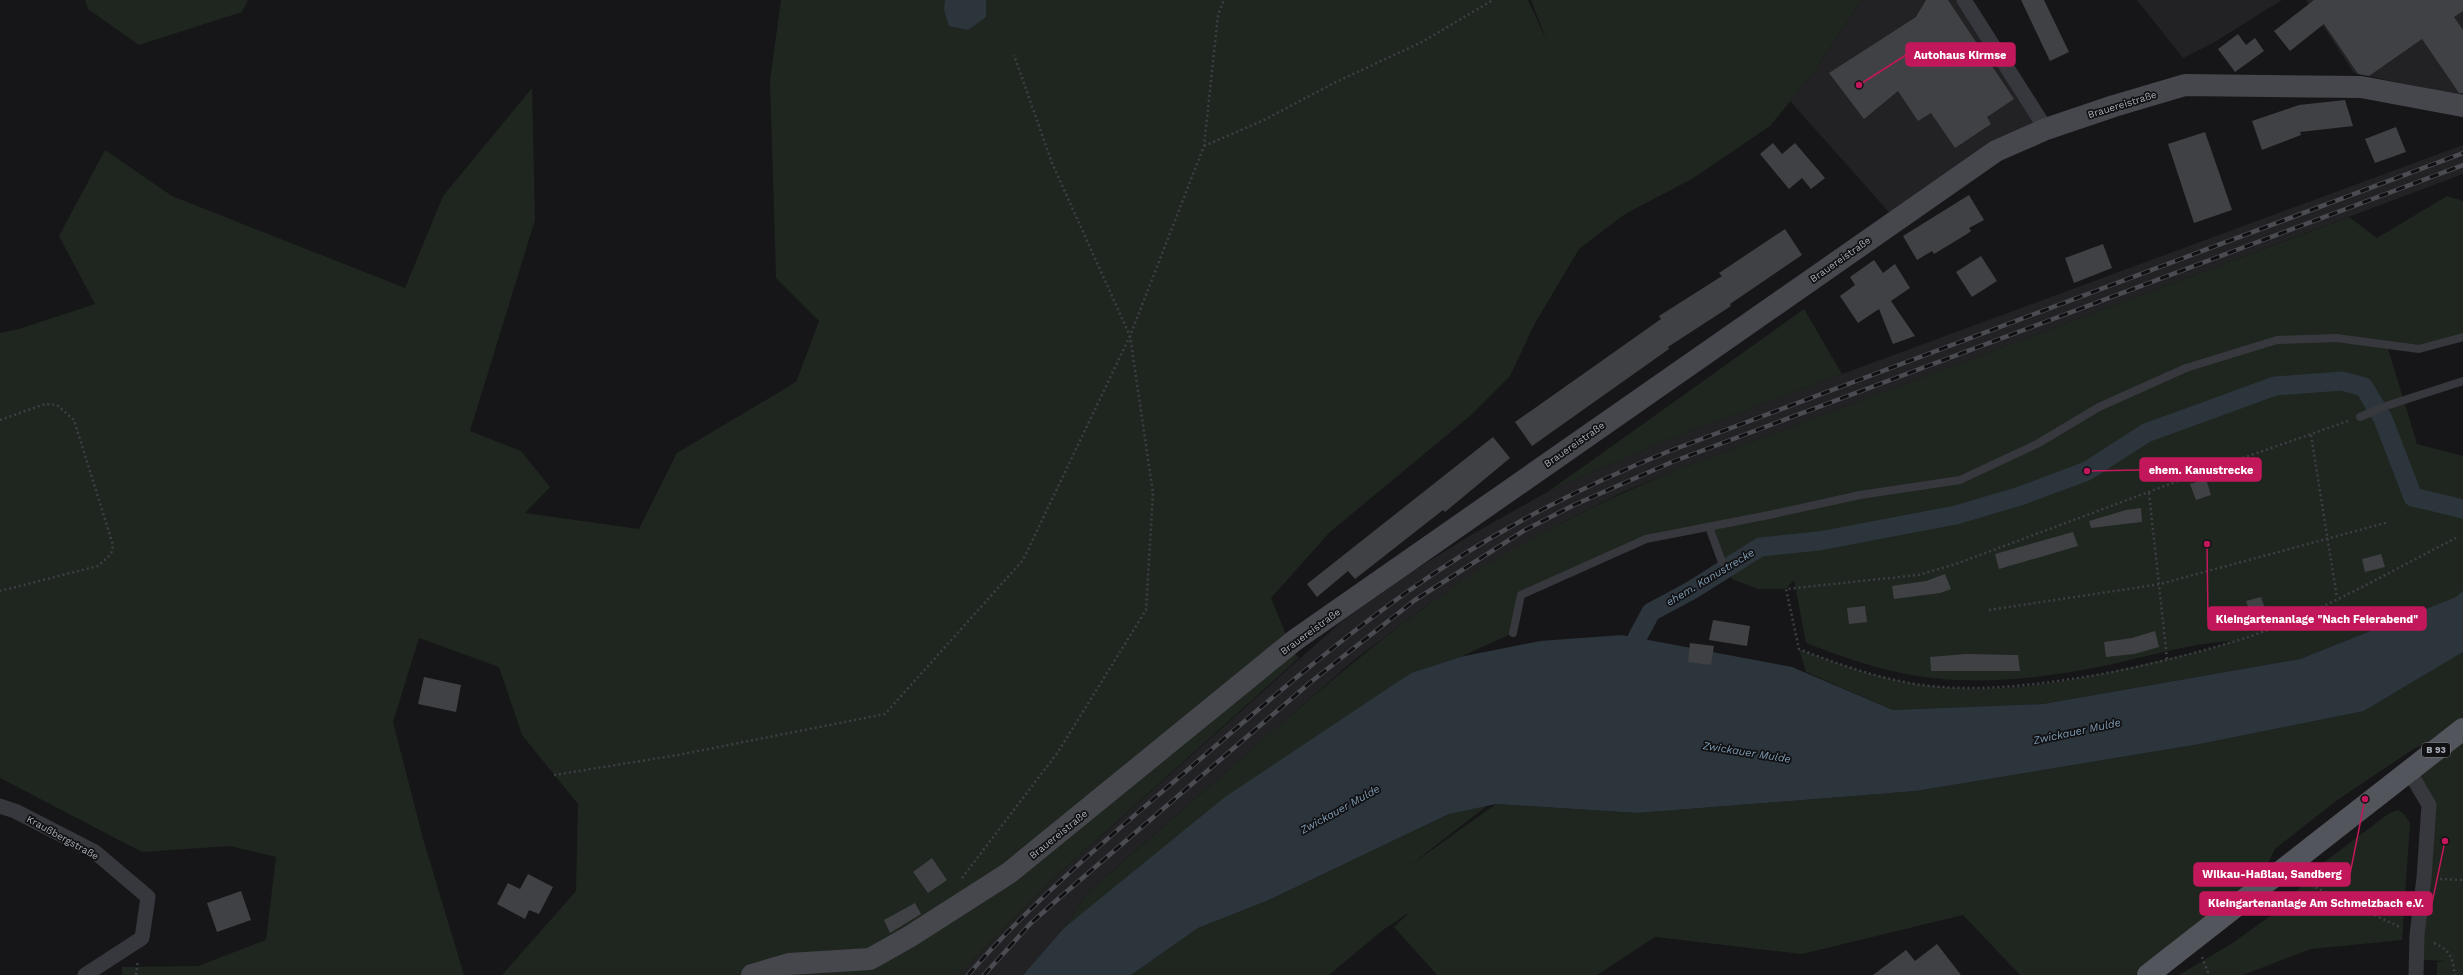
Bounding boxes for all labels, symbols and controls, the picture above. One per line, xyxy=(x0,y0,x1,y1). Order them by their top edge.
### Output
callout: Autohaus Kirmse xyxy=(1906,43,2015,66)
text: Autohaus Kirmse xyxy=(1914,49,2006,62)
street label: Brauereistraße xyxy=(2086,89,2158,120)
street label: Brauereistraße xyxy=(1808,234,1873,284)
street label: Brauereistraße xyxy=(1542,419,1607,469)
callout: ehem. Kanustrecke xyxy=(2140,458,2261,481)
text: ehem. Kanustrecke xyxy=(2149,464,2253,477)
water label: ehem. Kanustrecke xyxy=(1664,546,1757,609)
street label: Brauereistraße xyxy=(1278,606,1343,657)
callout: Kleingartenanlage "Nach Feierabend" xyxy=(2208,607,2426,630)
text: Kleingartenanlage "Nach Feierabend" xyxy=(2216,613,2418,626)
water label: Zwickauer Mulde xyxy=(2031,716,2122,747)
water label: Zwickauer Mulde xyxy=(1701,739,1792,766)
road number: B 93 xyxy=(2422,743,2450,757)
water label: Zwickauer Mulde xyxy=(1297,782,1382,837)
street label: Brauereistraße xyxy=(1027,807,1090,861)
street label: Kraußbergstraße xyxy=(25,813,101,862)
callout: Wilkau-Haßlau, Sandberg xyxy=(2194,863,2350,886)
text: Wilkau-Haßlau, Sandberg xyxy=(2202,868,2343,881)
callout: Kleingartenanlage Am Schmelzbach e.V. xyxy=(2200,892,2432,915)
text: Kleingartenanlage Am Schmelzbach e.V. xyxy=(2208,897,2424,910)

